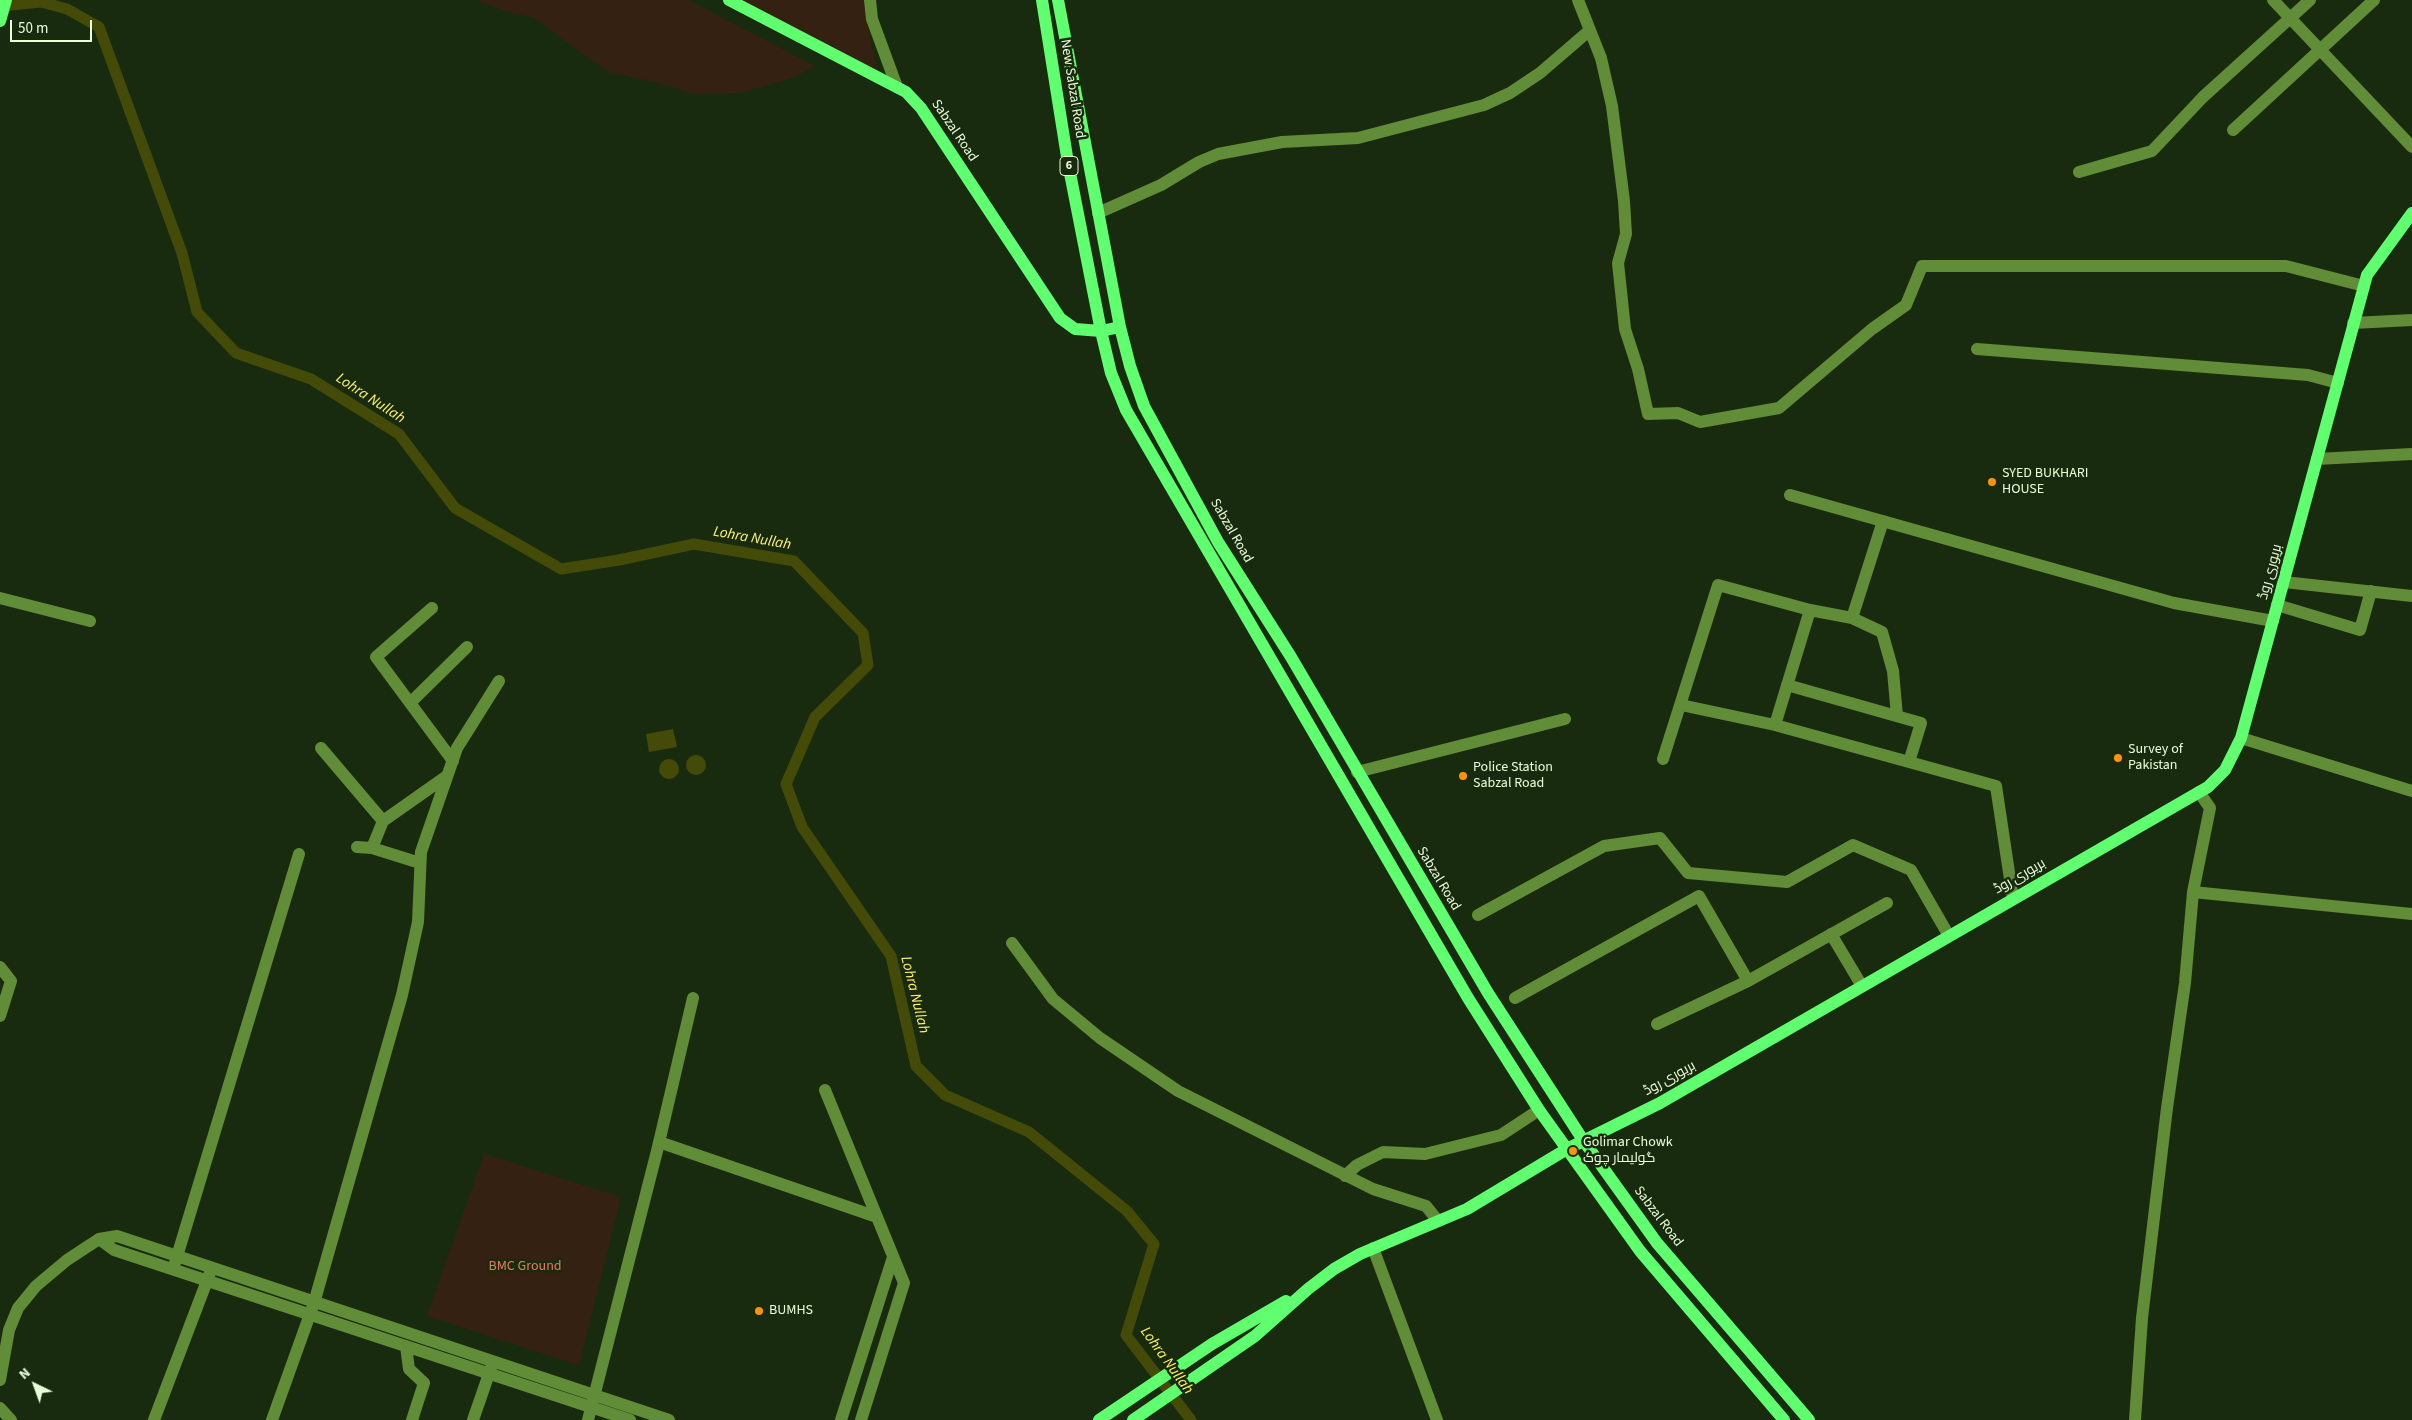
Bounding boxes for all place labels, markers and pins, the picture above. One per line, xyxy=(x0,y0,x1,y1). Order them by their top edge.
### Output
place label: SYED BUKHARI HOUSE xyxy=(2002,466,2088,498)
marker: SYED BUKHARI HOUSE xyxy=(1986,476,1998,488)
place label: Survey of Pakistan xyxy=(2128,742,2183,774)
marker: Survey of Pakistan xyxy=(2112,752,2124,764)
place label: Police Station Sabzal Road xyxy=(1473,760,1553,792)
marker: Police Station Sabzal Road xyxy=(1457,770,1469,782)
place label: Golimar Chowk گولیمار چوک xyxy=(1583,1135,1673,1168)
marker: Golimar Chowk گولیمار چوک xyxy=(1567,1145,1579,1157)
place label: BUMHS xyxy=(769,1303,813,1319)
marker: BUMHS xyxy=(753,1305,765,1317)

